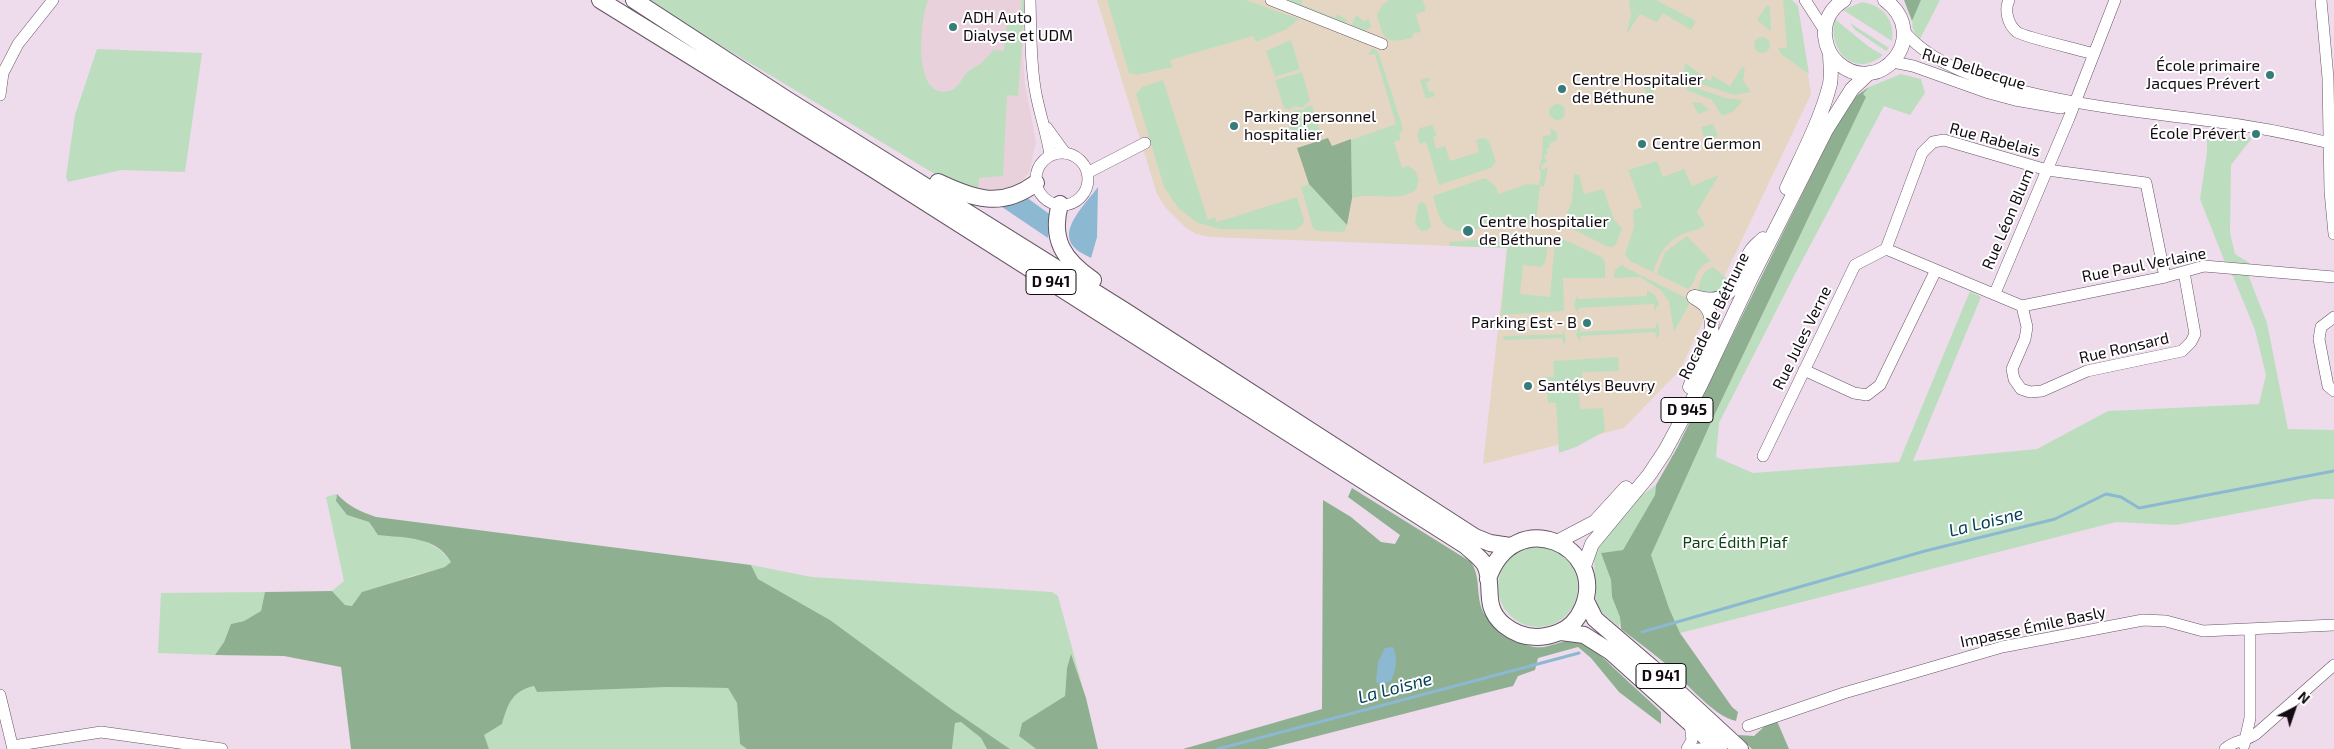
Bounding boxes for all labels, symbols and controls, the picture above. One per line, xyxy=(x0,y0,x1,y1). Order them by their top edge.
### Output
place label: ADH Auto Dialyse et UDM xyxy=(963,8,1073,46)
marker: ADH Auto Dialyse et UDM xyxy=(947,21,959,33)
street label: Rue Delbecque xyxy=(1920,44,2028,94)
place label: École primaire Jacques Prévert xyxy=(2146,56,2260,94)
marker: École primaire Jacques Prévert xyxy=(2264,69,2276,81)
place label: Centre Hospitalier de Béthune xyxy=(1572,70,1703,108)
marker: Centre Hospitalier de Béthune xyxy=(1556,83,1568,95)
place label: Parking personnel hospitalier xyxy=(1244,107,1376,145)
street label: Rue Rabelais xyxy=(1948,119,2042,161)
marker: Parking personnel hospitalier xyxy=(1228,120,1240,132)
place label: École Prévert xyxy=(2150,124,2246,144)
marker: École Prévert xyxy=(2250,128,2262,140)
place label: Centre Germon xyxy=(1652,134,1761,154)
marker: Centre Germon xyxy=(1636,138,1648,150)
street label: Rue Léon Blum xyxy=(1978,166,2038,272)
place label: Centre hospitalier de Béthune xyxy=(1479,212,1609,250)
marker: Centre hospitalier de Béthune xyxy=(1461,224,1475,238)
street label: Rue Paul Verlaine xyxy=(2080,244,2208,286)
street label: Rocade de Béthune xyxy=(1675,249,1753,383)
road number: D 941 xyxy=(1026,270,1076,294)
street label: Rue Jules Verne xyxy=(1769,283,1835,393)
place label: Parking Est - B xyxy=(1471,313,1577,333)
marker: Parking Est - B xyxy=(1581,317,1593,329)
street label: Rue Ronsard xyxy=(2077,328,2171,368)
place label: Santélys Beuvry xyxy=(1538,376,1655,396)
marker: Santélys Beuvry xyxy=(1522,380,1534,392)
road number: D 945 xyxy=(1661,398,1713,422)
water label: La Loisne xyxy=(1946,502,2026,542)
park label: Parc Édith Piaf xyxy=(1682,533,1788,553)
street label: Impasse Émile Basly xyxy=(1959,602,2107,652)
road number: D 941 xyxy=(1636,664,1686,688)
water label: La Loisne xyxy=(1355,668,1435,708)
north arrow xyxy=(2269,684,2319,734)
text: N xyxy=(2295,688,2314,707)

